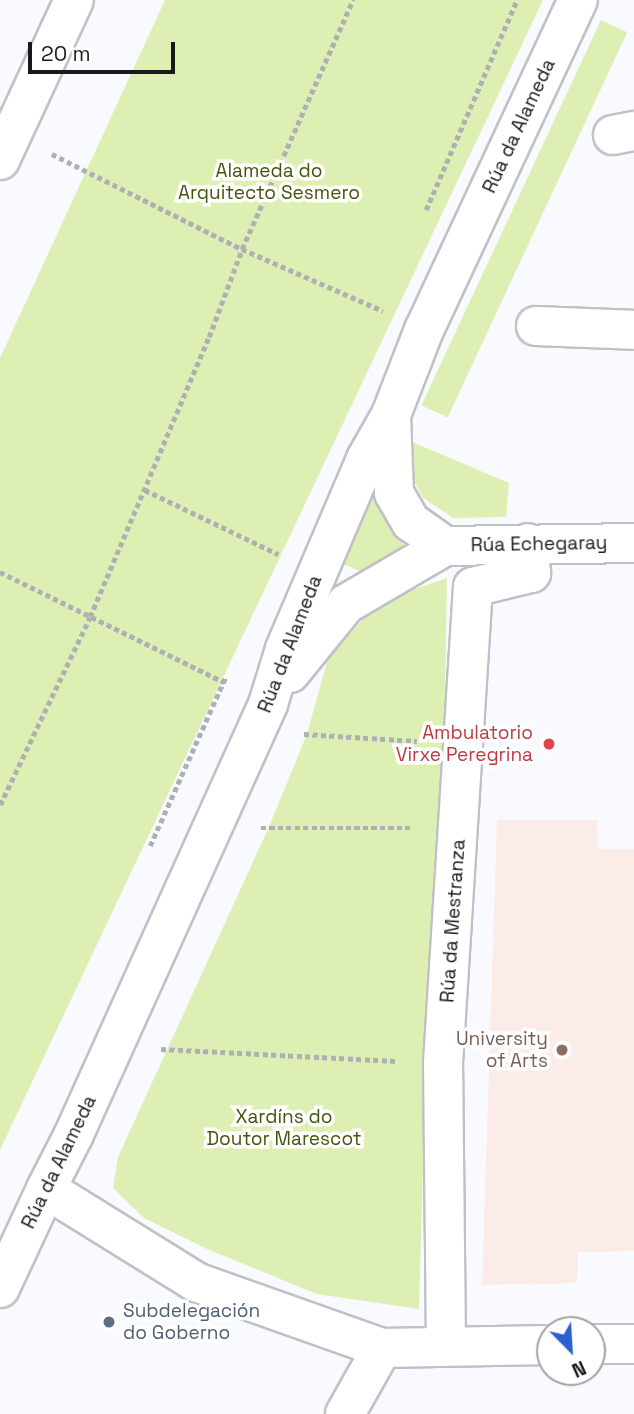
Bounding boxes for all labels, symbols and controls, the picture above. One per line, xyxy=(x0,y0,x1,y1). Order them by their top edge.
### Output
scale bar xyxy=(32,28,178,72)
text: 20 m xyxy=(41,40,91,67)
street label: Rúa da Alameda xyxy=(478,55,560,197)
park label: Alameda do Arquitecto Sesmero xyxy=(178,160,360,204)
street label: Rúa Echegaray xyxy=(470,531,608,557)
street label: Rúa da Alameda xyxy=(253,572,327,716)
place label: Ambulatorio Virxe Peregrina xyxy=(396,722,533,766)
marker: Ambulatorio Virxe Peregrina xyxy=(539,734,559,754)
street label: Rúa da Mestranza xyxy=(436,838,470,1004)
place label: University of Arts xyxy=(456,1028,548,1072)
marker: University of Arts xyxy=(554,1042,570,1058)
street label: Rúa da Alameda xyxy=(17,1091,101,1233)
park label: Xardíns do Doutor Marescot xyxy=(206,1106,362,1150)
place label: Subdelegación do Goberno xyxy=(123,1300,260,1344)
marker: Subdelegación do Goberno xyxy=(101,1314,117,1330)
north arrow xyxy=(536,1316,606,1386)
text: N xyxy=(568,1355,590,1383)

